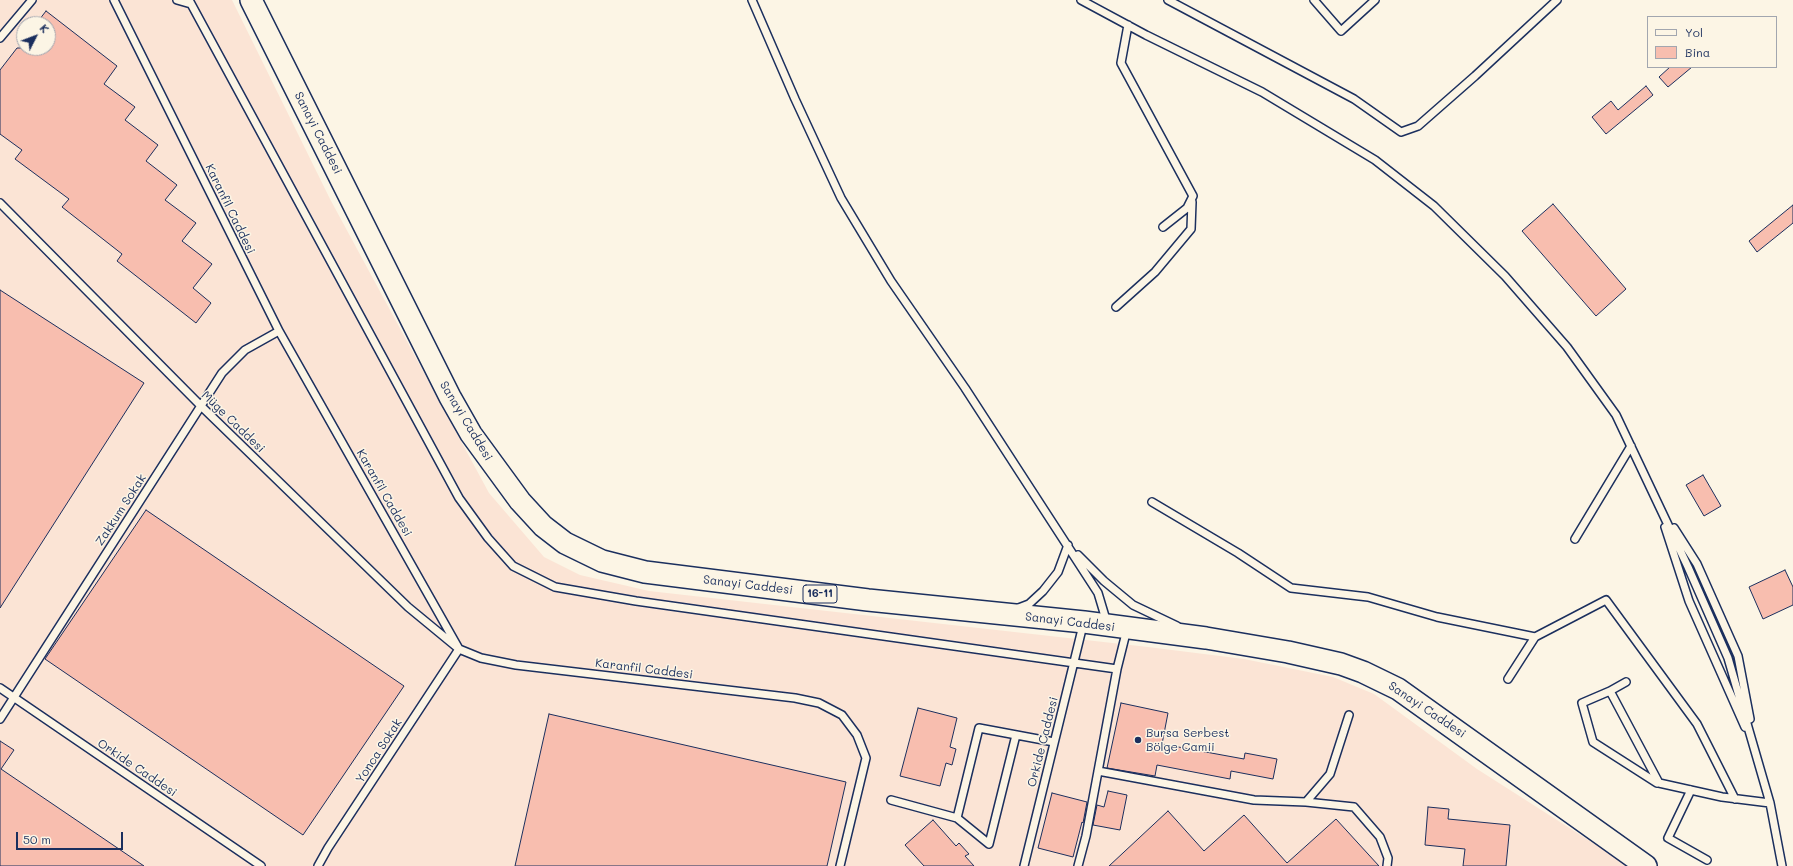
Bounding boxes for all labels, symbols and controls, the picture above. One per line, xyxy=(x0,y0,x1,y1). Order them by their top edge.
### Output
north arrow xyxy=(16,16,56,56)
legend xyxy=(1647,16,1777,68)
text: K xyxy=(37,21,53,36)
text: Yol xyxy=(1685,24,1703,40)
text: Bina xyxy=(1685,44,1710,60)
street label: Sanayi Caddesi xyxy=(291,89,345,177)
street label: Karanfil Caddesi xyxy=(202,162,258,256)
street label: Sanayi Caddesi xyxy=(437,379,495,463)
street label: Müge Caddesi xyxy=(198,388,268,456)
street label: Karanfil Caddesi xyxy=(353,447,415,539)
street label: Zakkum Sokak xyxy=(93,472,149,548)
street label: Sanayi Caddesi xyxy=(702,572,794,598)
road number: 16-11 xyxy=(803,585,837,603)
street label: Sanayi Caddesi xyxy=(1024,609,1116,635)
street label: Karanfil Caddesi xyxy=(594,656,694,682)
street label: Sanayi Caddesi xyxy=(1386,679,1468,741)
street label: Orkide Caddesi xyxy=(1025,695,1061,789)
street label: Yonca Sokak xyxy=(353,716,405,786)
place label: Bursa Serbest Bölge Camii xyxy=(1146,726,1230,754)
marker: Bursa Serbest Bölge Camii xyxy=(1133,735,1143,745)
street label: Orkide Caddesi xyxy=(95,736,179,800)
scale bar xyxy=(18,824,125,850)
text: 50 m xyxy=(23,831,51,847)

